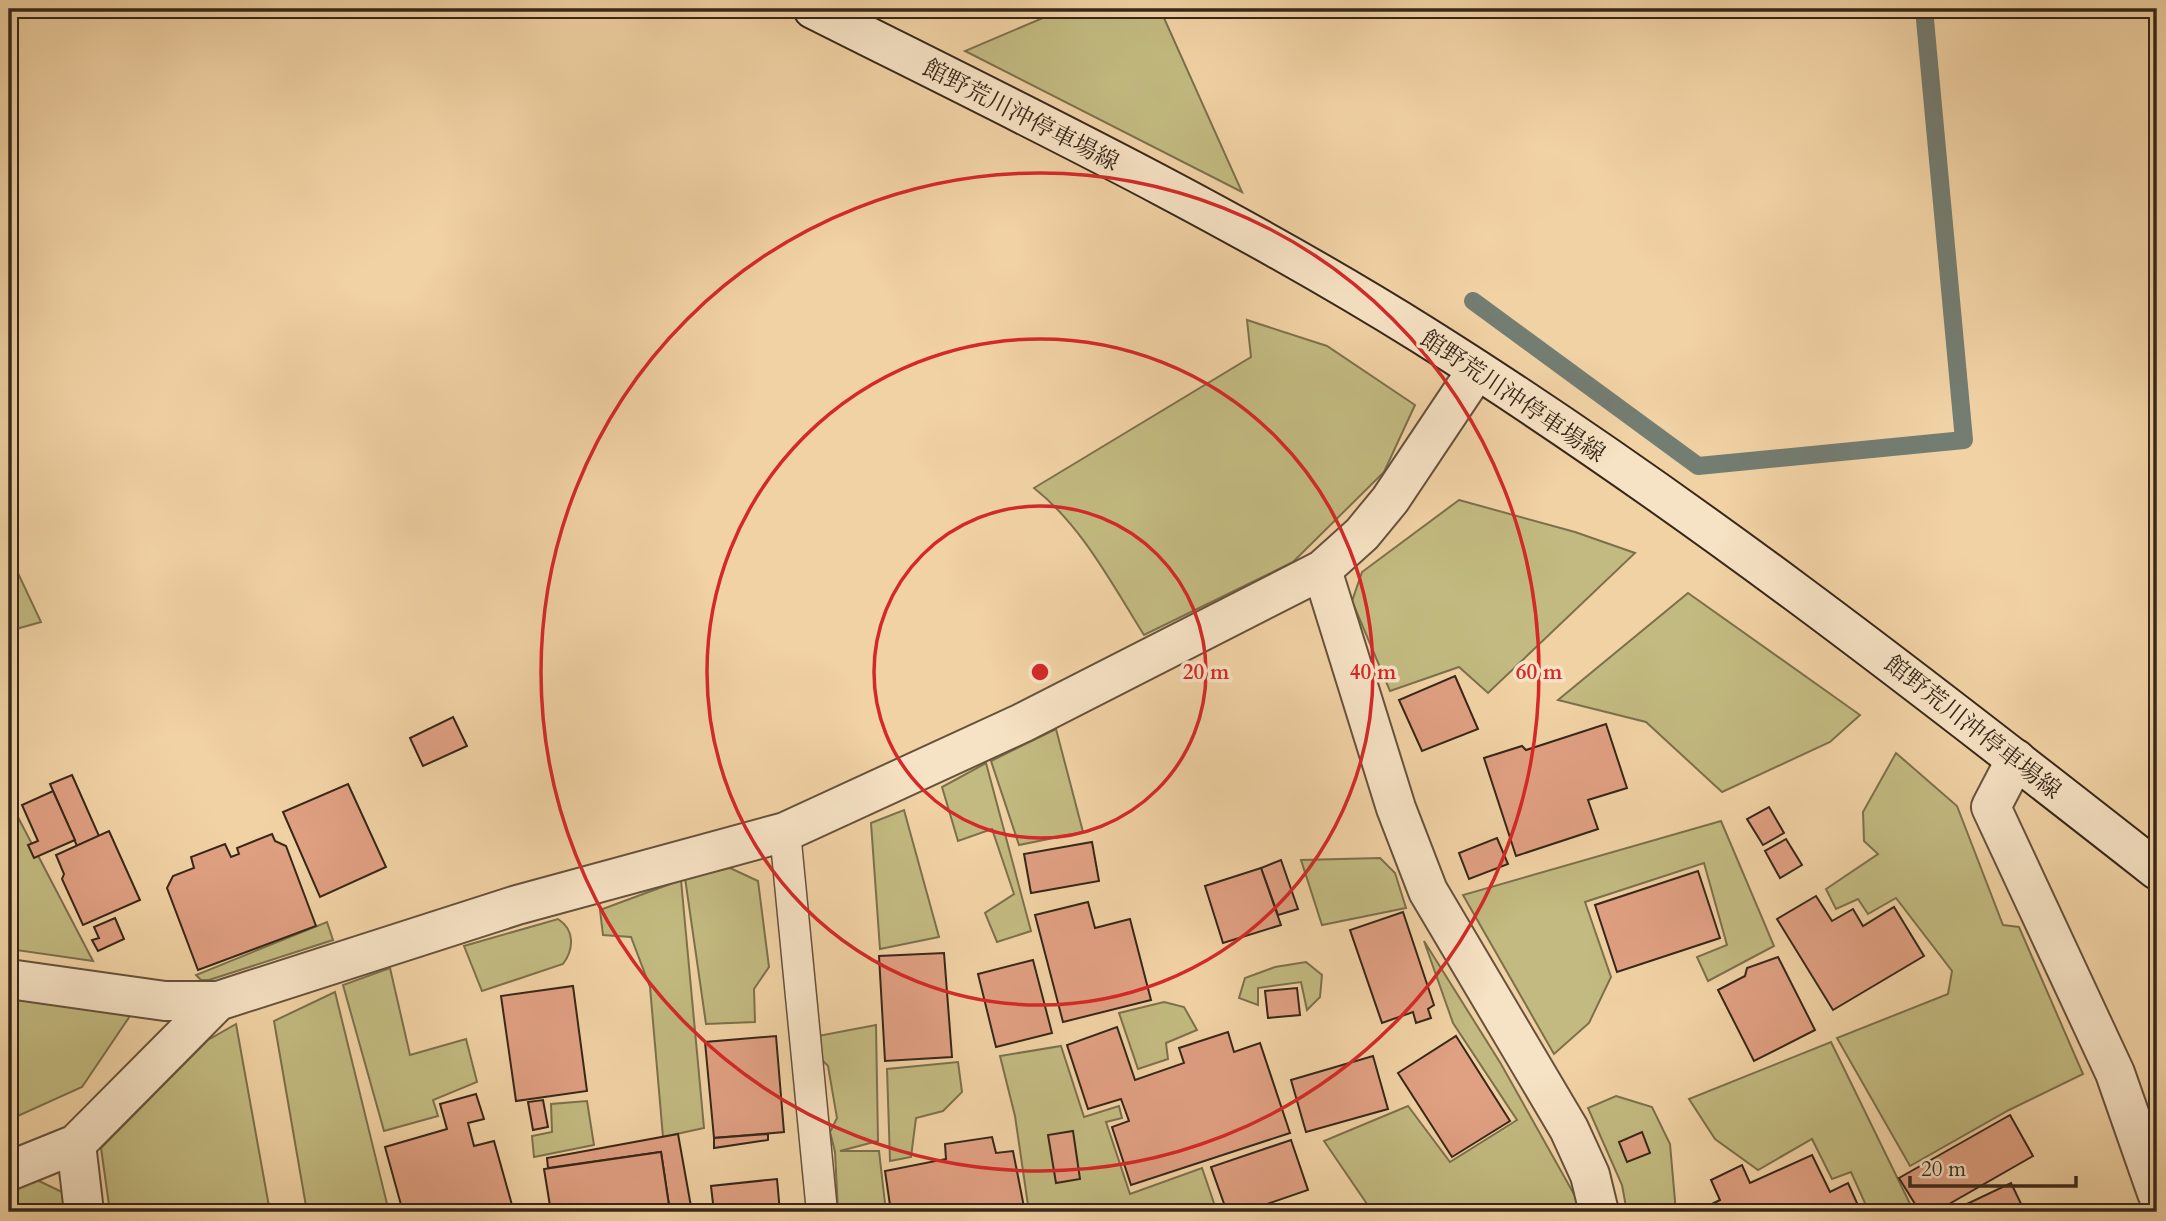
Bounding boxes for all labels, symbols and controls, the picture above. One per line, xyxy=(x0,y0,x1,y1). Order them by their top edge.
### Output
street label: 館野荒川沖停車場線 xyxy=(917,52,1124,179)
street label: 館野荒川沖停車場線 xyxy=(1414,322,1611,470)
street label: 館野荒川沖停車場線 xyxy=(1877,648,2068,807)
text: 20 m xyxy=(1183,658,1230,687)
text: 40 m xyxy=(1350,658,1397,687)
text: 60 m xyxy=(1516,658,1563,687)
centre of rings xyxy=(1028,660,1052,684)
scale bar xyxy=(1910,1144,2077,1188)
text: 20 m xyxy=(1921,1155,1966,1184)

